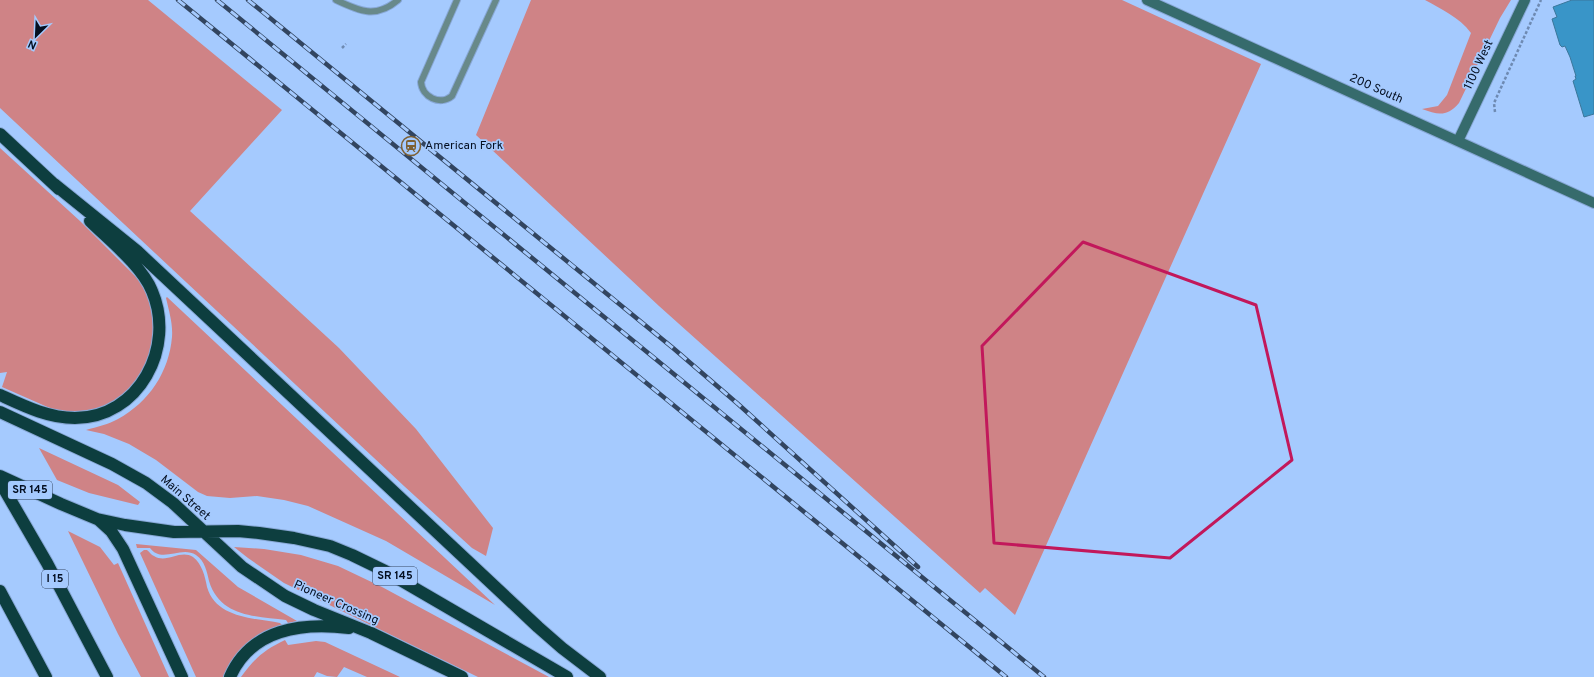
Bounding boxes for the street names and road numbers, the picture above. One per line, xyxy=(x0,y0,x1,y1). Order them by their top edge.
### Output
street label: 1100 West xyxy=(1461,38,1497,92)
street label: 200 South xyxy=(1347,70,1405,108)
street label: Main Street xyxy=(157,472,213,524)
road number: SR 145 xyxy=(8,481,52,499)
road number: SR 145 xyxy=(373,567,417,585)
road number: I 15 xyxy=(42,570,68,588)
street label: Pioneer Crossing xyxy=(291,577,381,629)

